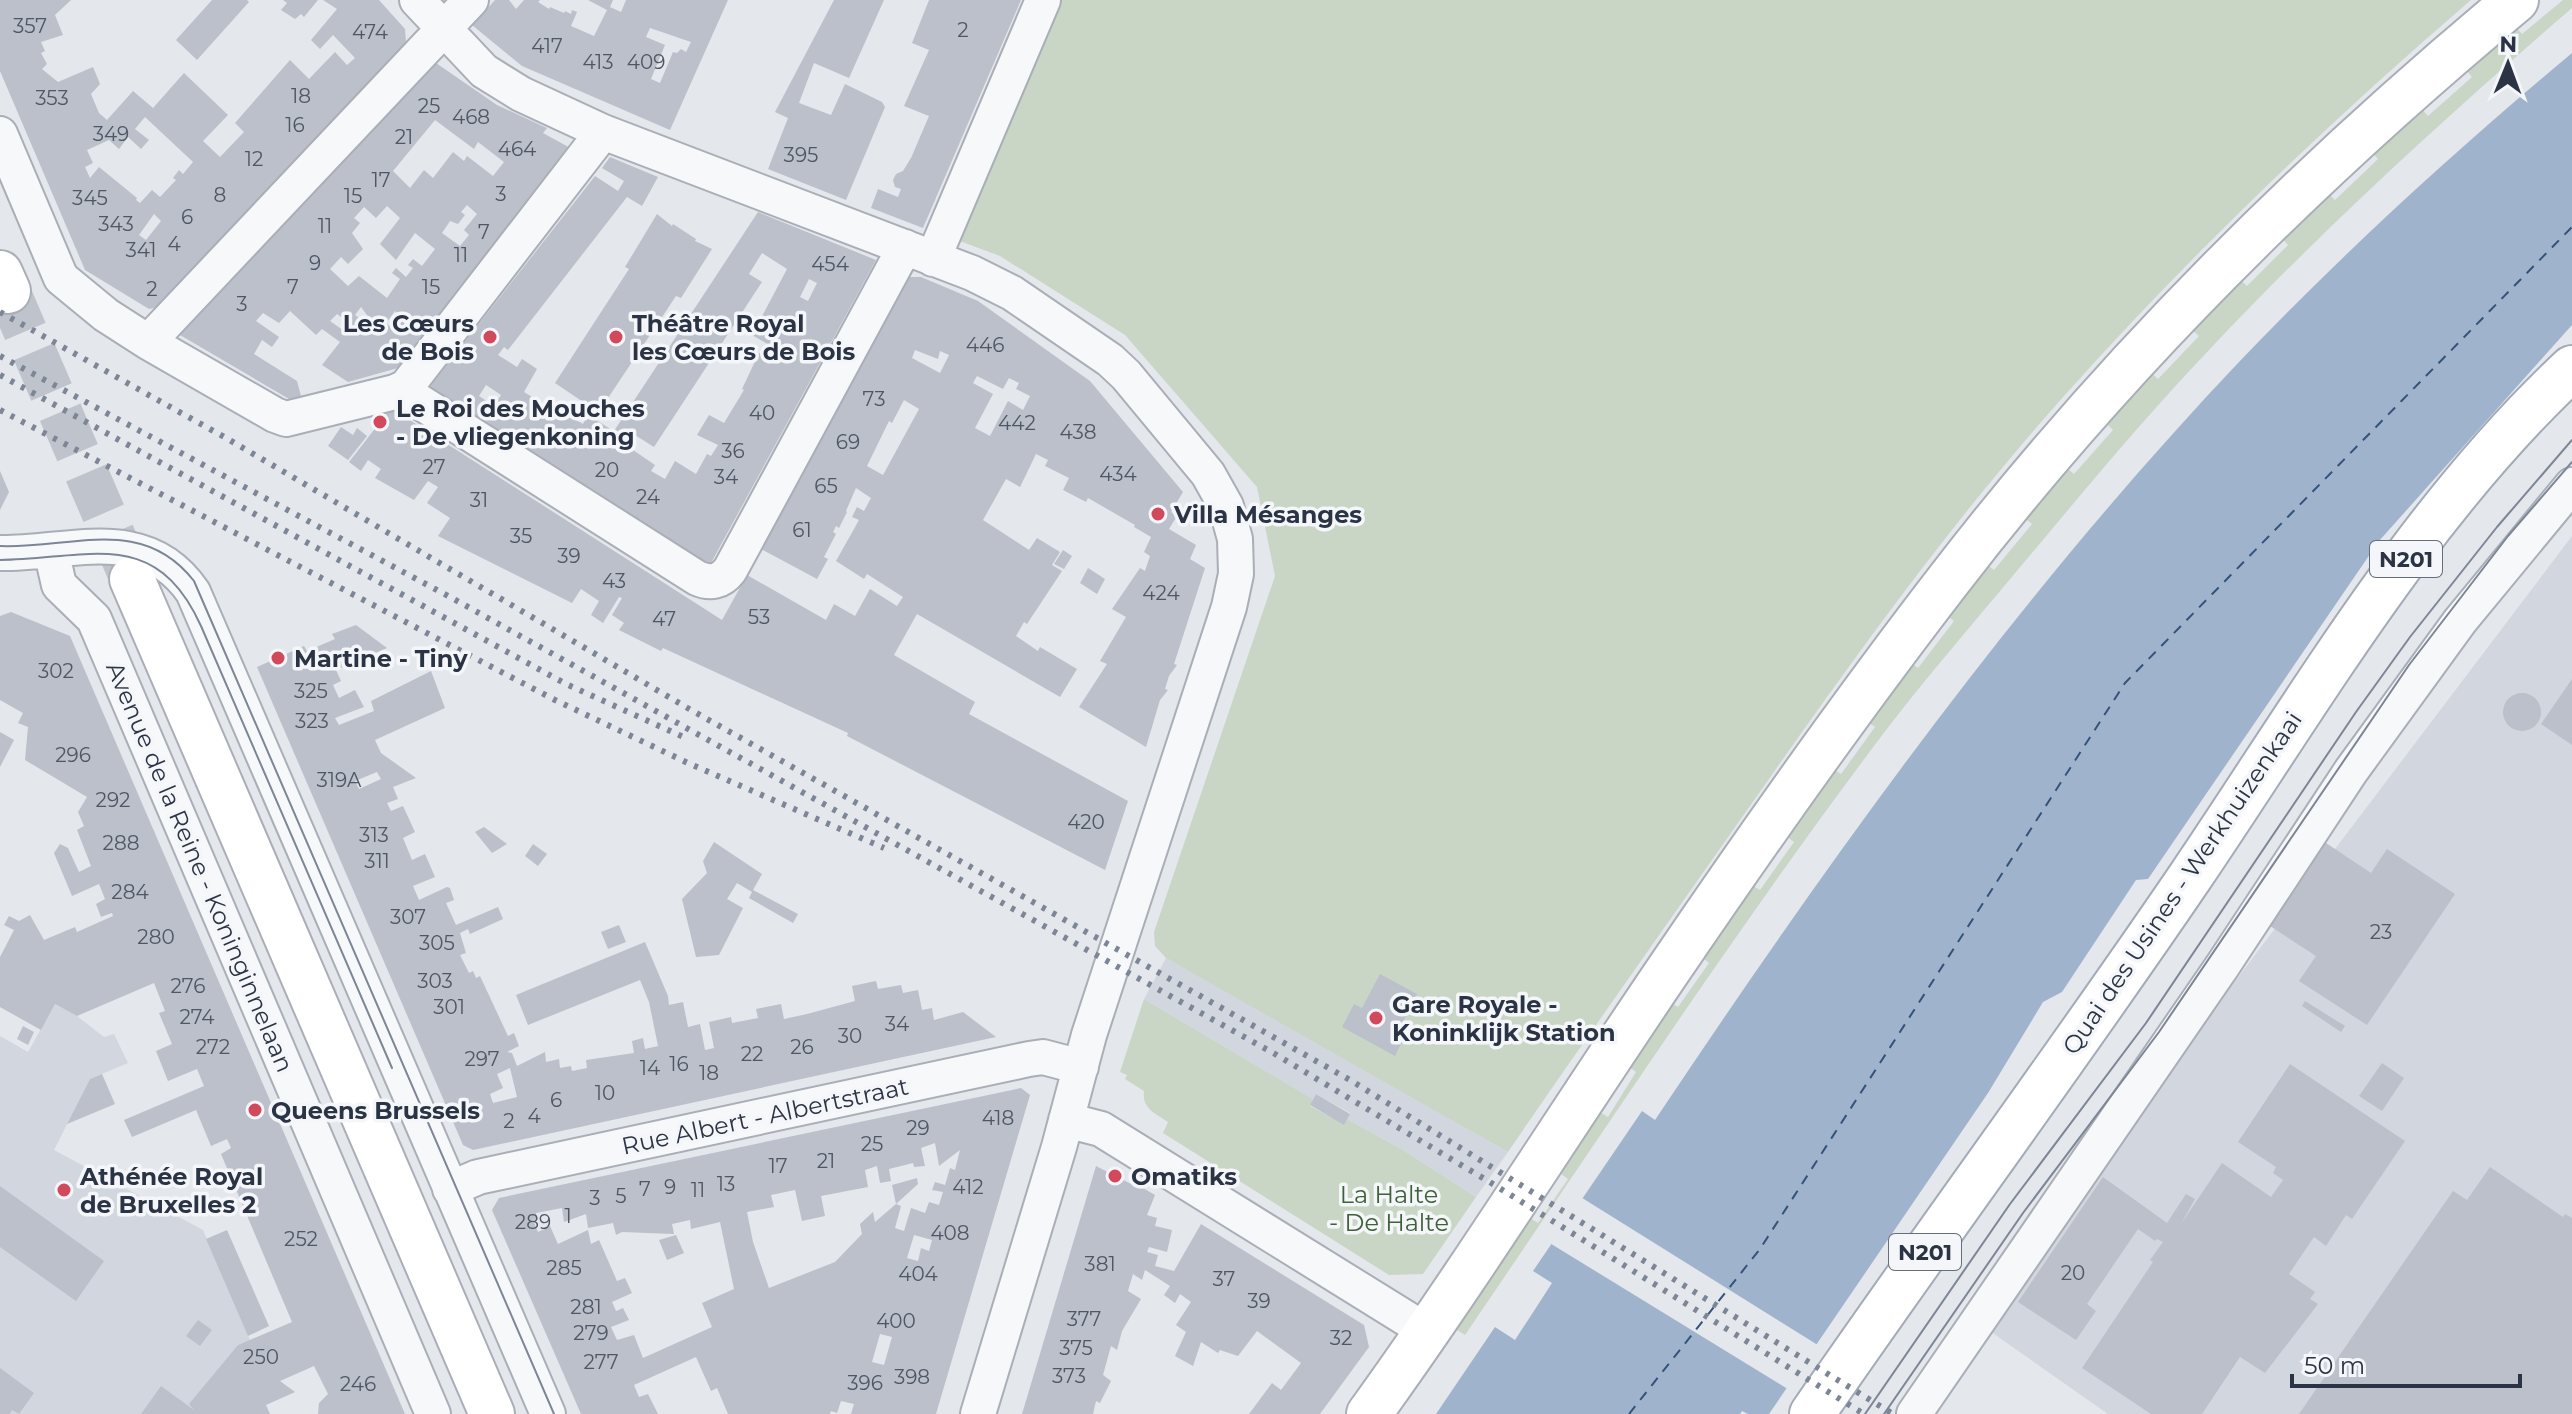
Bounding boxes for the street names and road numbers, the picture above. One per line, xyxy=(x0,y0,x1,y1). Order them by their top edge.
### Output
road number: N201 xyxy=(2370,541,2442,577)
street label: Avenue de la Reine - Koninginnelaan xyxy=(100,658,300,1076)
street label: Quai des Usines - Werkhuizenkaai xyxy=(2056,706,2308,1060)
street label: Rue Albert - Albertstraat xyxy=(619,1071,911,1161)
road number: N201 xyxy=(1889,1234,1961,1270)

